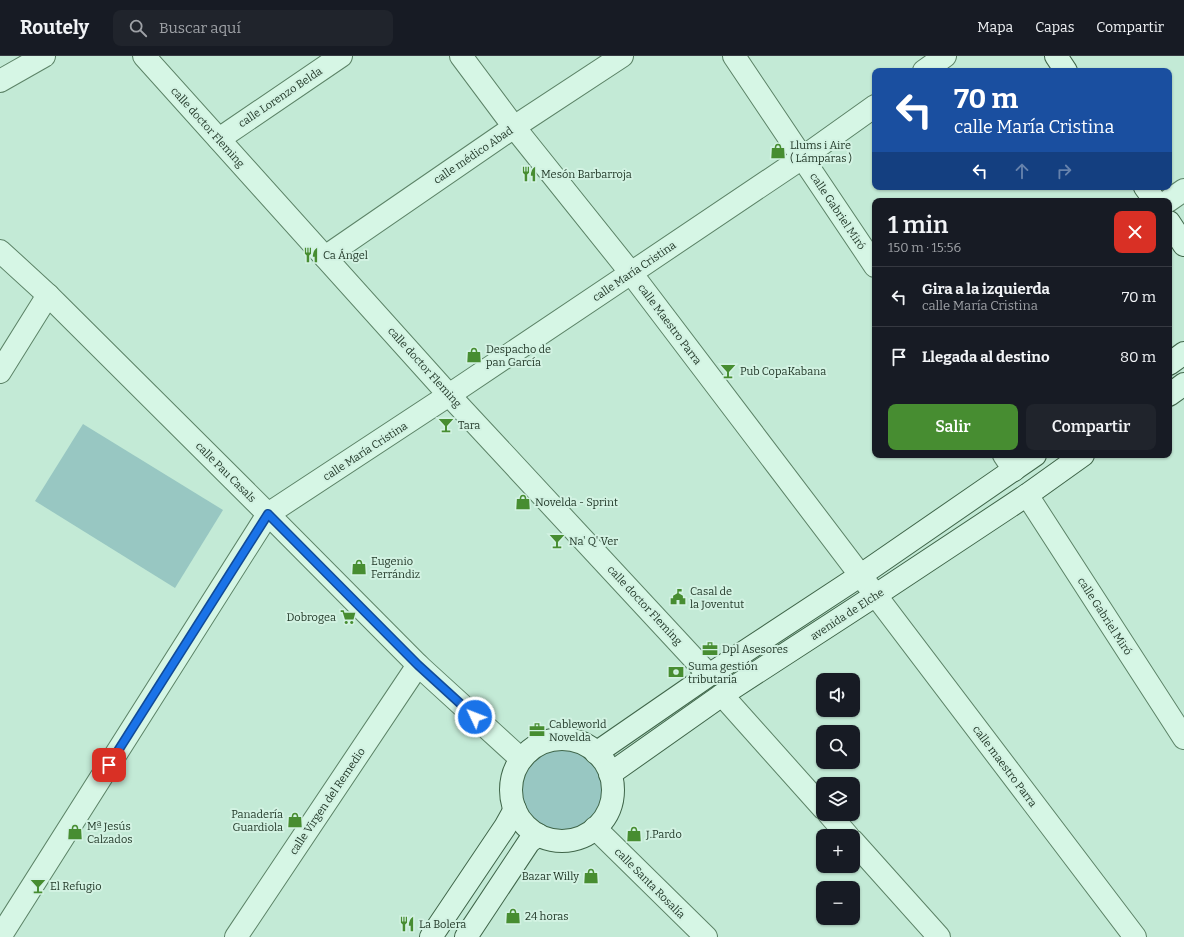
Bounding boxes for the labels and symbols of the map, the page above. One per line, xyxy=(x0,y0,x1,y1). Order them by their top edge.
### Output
street label: calle Lorenzo Belda xyxy=(236,65,325,130)
street label: calle doctor Fleming xyxy=(168,84,247,170)
street label: calle médico Abad xyxy=(431,124,516,187)
place label: Llums i Aire ( Lámparas ) xyxy=(790,139,852,165)
shop icon: Llums i Aire ( Lámparas ) xyxy=(769,142,787,160)
restaurant icon: Mesón Barbarroja xyxy=(520,165,538,183)
place label: Mesón Barbarroja xyxy=(541,168,632,181)
street label: calle Gabriel Miró xyxy=(807,170,868,252)
street label: calle María Cristina xyxy=(590,239,679,304)
restaurant icon: Ca Ángel xyxy=(302,246,320,264)
place label: Ca Ángel xyxy=(323,248,368,262)
street label: calle Maestro Parra xyxy=(635,281,704,367)
street label: calle doctor Fleming xyxy=(385,324,464,410)
place label: Despacho de pan García xyxy=(486,343,551,369)
shop icon: Despacho de pan García xyxy=(465,346,483,364)
bar icon: Pub CopaKabana xyxy=(719,362,737,380)
place label: Pub CopaKabana xyxy=(740,365,826,378)
bar icon: Tara xyxy=(437,416,455,434)
street label: calle María Cristina xyxy=(321,419,410,484)
place label: Tara xyxy=(458,419,480,432)
street label: calle Pau Casals xyxy=(193,440,258,505)
shop icon: Novelda - Sprint xyxy=(514,493,532,511)
place label: Novelda - Sprint xyxy=(535,496,618,509)
bar icon: Na' Q' Ver xyxy=(548,532,566,550)
place label: Na' Q' Ver xyxy=(569,535,618,548)
place label: Eugenio Ferrándiz xyxy=(371,555,420,581)
shop icon: Eugenio Ferrándiz xyxy=(350,558,368,576)
street label: calle doctor Fleming xyxy=(605,563,685,648)
street label: calle Gabriel Miró xyxy=(1075,575,1134,657)
place label: Casal de la Joventut xyxy=(690,585,744,611)
street label: avenida de Elche xyxy=(808,586,887,643)
public building icon: Casal de la Joventut xyxy=(669,588,687,606)
supermarket icon: Dobrogea xyxy=(339,608,357,626)
place label: Dobrogea xyxy=(287,611,336,624)
office icon: Dpl Asesores xyxy=(701,640,719,658)
place label: Dpl Asesores xyxy=(722,643,788,656)
place label: Suma gestión tributaria xyxy=(688,660,758,686)
bank icon: Suma gestión tributaria xyxy=(667,663,685,681)
position arrow xyxy=(454,696,496,738)
place label: Cableworld Novelda xyxy=(549,718,607,744)
office icon: Cableworld Novelda xyxy=(528,721,546,739)
street label: calle maestro Parra xyxy=(970,723,1039,810)
street label: calle Virgen del Remedio xyxy=(287,745,368,857)
pin xyxy=(92,748,126,782)
place label: Panadería Guardiola xyxy=(231,808,283,834)
shop icon: Panadería Guardiola xyxy=(286,811,304,829)
place label: Mª Jesús Calzados xyxy=(87,820,132,846)
shop icon: Mª Jesús Calzados xyxy=(66,823,84,841)
shop icon: J.Pardo xyxy=(625,825,643,843)
place label: J.Pardo xyxy=(645,828,682,841)
street label: calle Santa Rosalía xyxy=(612,845,688,921)
shop icon: Bazar Willy xyxy=(582,867,600,885)
place label: Bazar Willy xyxy=(522,870,579,883)
bar icon: El Refugio xyxy=(29,877,47,895)
place label: El Refugio xyxy=(50,880,102,893)
shop icon: 24 horas xyxy=(504,907,522,925)
place label: 24 horas xyxy=(525,910,569,923)
restaurant icon: La Bolera xyxy=(398,915,416,933)
place label: La Bolera xyxy=(419,918,466,931)

